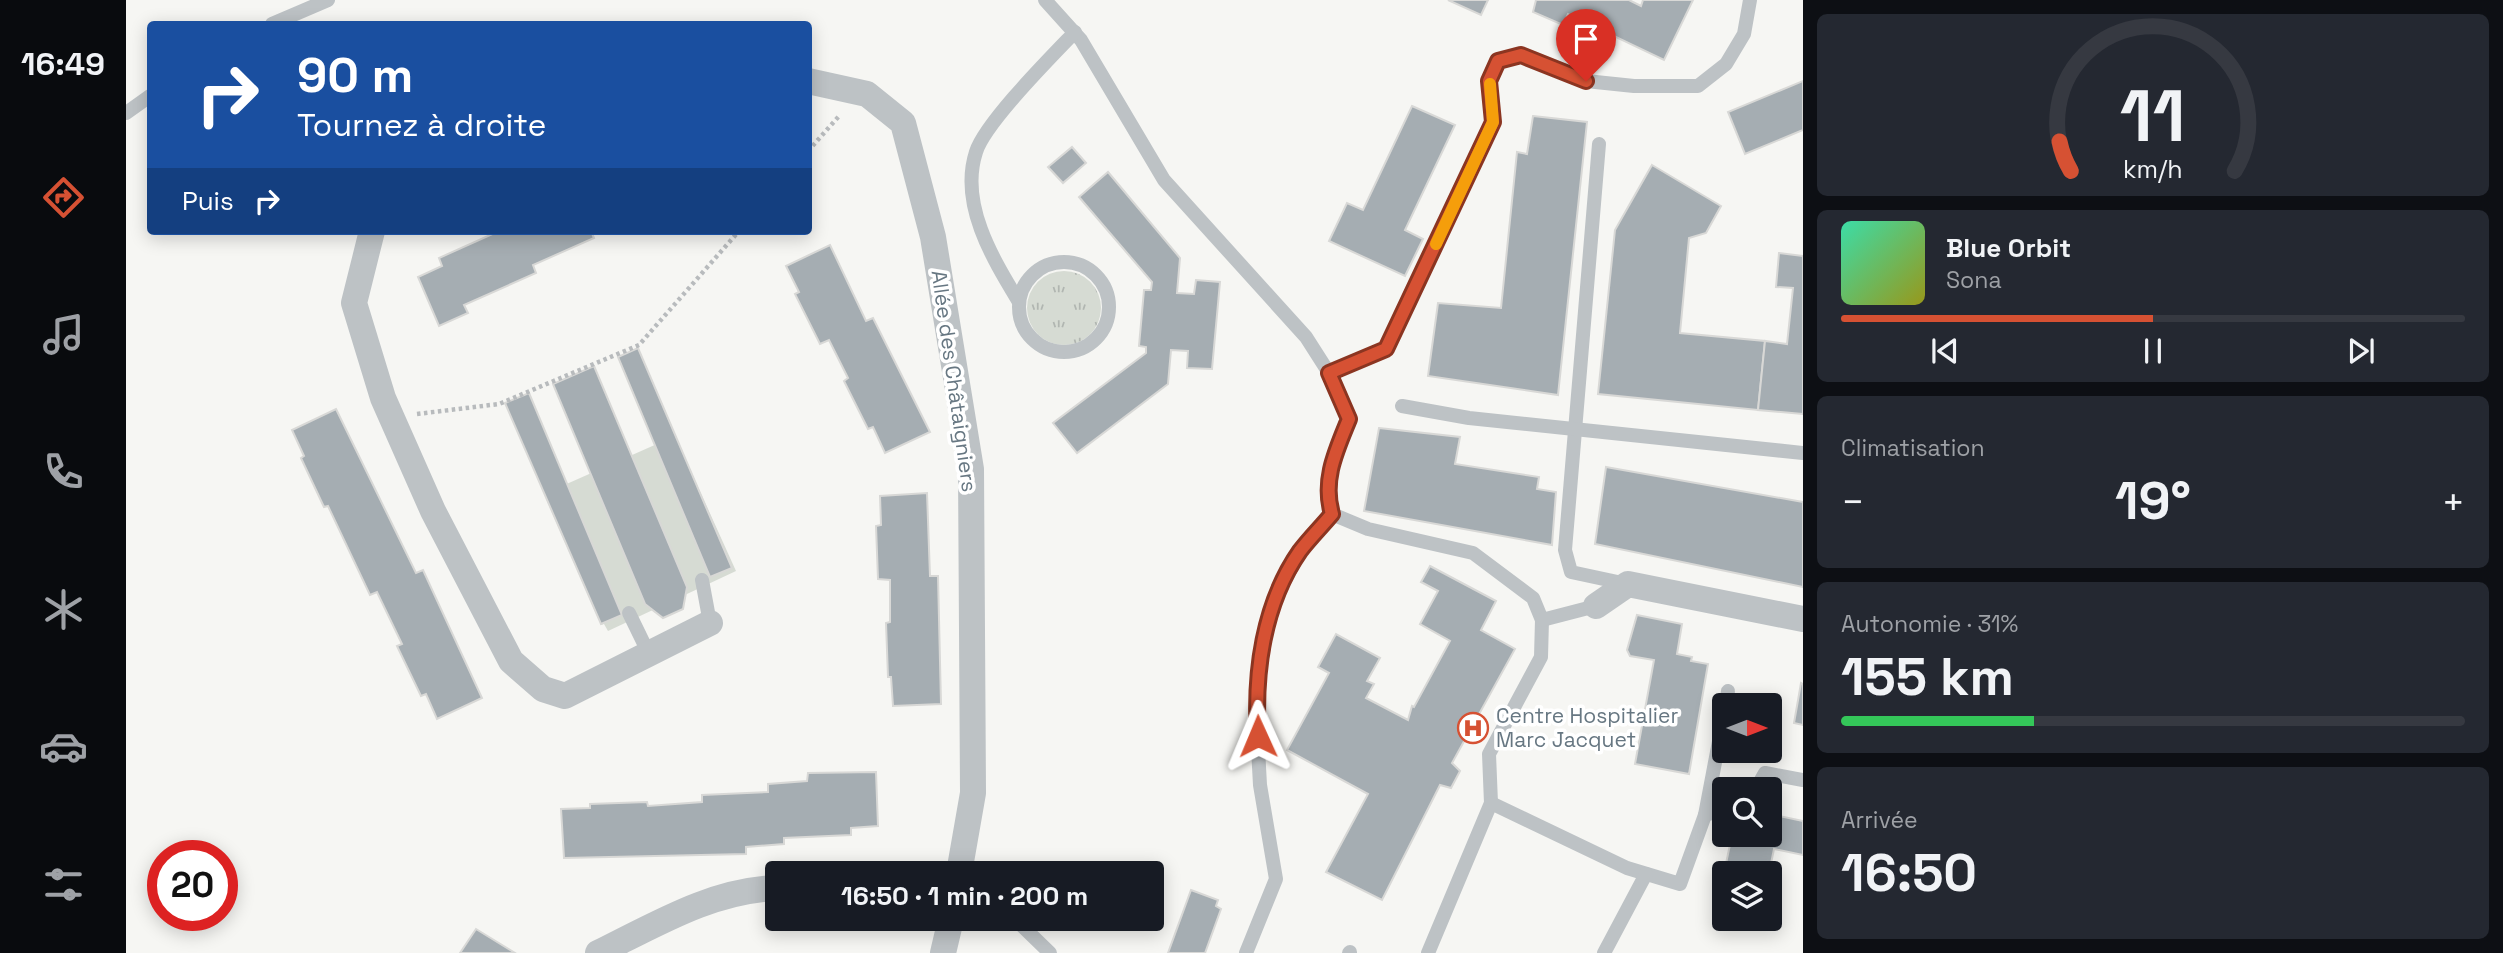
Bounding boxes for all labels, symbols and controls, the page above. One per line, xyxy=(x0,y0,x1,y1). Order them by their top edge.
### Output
pin xyxy=(1556,9,1616,81)
icon: arrive xyxy=(1567,20,1605,58)
text: 16:49 xyxy=(21,44,105,84)
text: 90 m xyxy=(297,44,413,106)
icon: right xyxy=(182,49,273,140)
text: 11 xyxy=(2120,69,2186,162)
text: Tournez à droite xyxy=(297,105,546,145)
text: km/h xyxy=(2123,153,2183,185)
icon: directions xyxy=(39,173,88,222)
icon: right xyxy=(248,182,286,220)
text: Puis xyxy=(182,184,234,218)
text: Blue Orbit xyxy=(1946,231,2071,265)
text: Sona xyxy=(1946,265,2002,295)
street label: Allée des Châtaigniers xyxy=(926,268,983,493)
icon: music xyxy=(39,310,88,359)
icon: previous xyxy=(1926,332,1964,370)
icon: pause xyxy=(2134,332,2172,370)
icon: next xyxy=(2342,332,2380,370)
text: Climatisation xyxy=(1841,433,1985,463)
icon: phone xyxy=(39,447,88,496)
text: 19° xyxy=(2115,468,2191,534)
text: − xyxy=(1841,478,1865,526)
text: + xyxy=(2441,478,2465,526)
icon: climate xyxy=(39,585,88,634)
text: Autonomie · 31% xyxy=(1841,609,2018,639)
text: 155 km xyxy=(1841,644,2014,710)
north arrow xyxy=(1712,693,1782,763)
map controls xyxy=(1712,693,1782,931)
position arrow xyxy=(1221,699,1295,773)
place label: Centre Hospitalier Marc Jacquet xyxy=(1496,702,1678,753)
hospital icon: Centre Hospitalier Marc Jacquet xyxy=(1456,711,1490,745)
icon: car xyxy=(39,722,88,771)
button: search xyxy=(1712,777,1782,847)
text: Arrivée xyxy=(1841,805,1918,835)
speed limit sign: 20 xyxy=(147,840,238,931)
text: 16:50 xyxy=(1841,840,1977,906)
icon: filters xyxy=(39,860,88,909)
button: layers xyxy=(1712,861,1782,931)
text: 16:50 · 1 min · 200 m xyxy=(841,879,1088,913)

